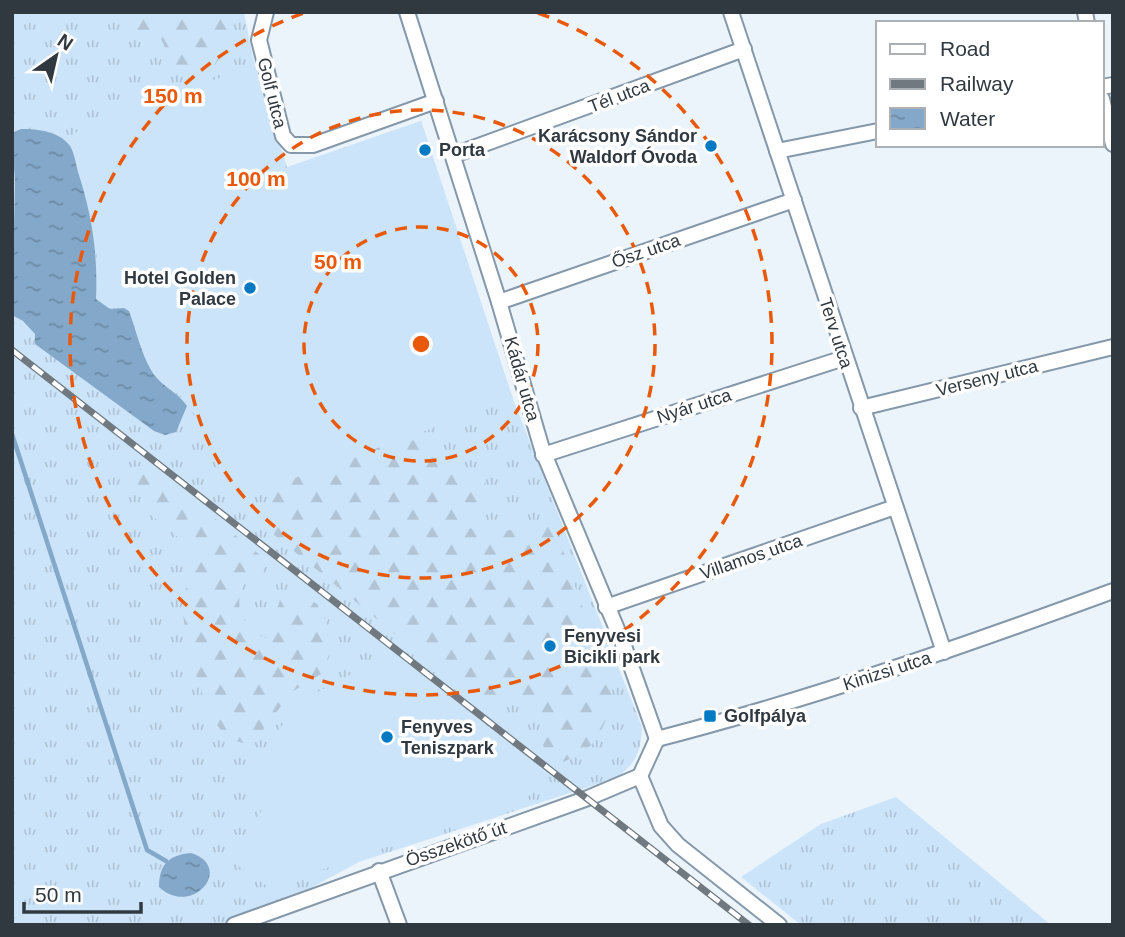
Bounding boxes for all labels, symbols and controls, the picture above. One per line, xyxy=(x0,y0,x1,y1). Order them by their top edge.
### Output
north arrow xyxy=(21,21,91,91)
legend xyxy=(876,21,1104,147)
text: N xyxy=(54,30,77,55)
text: Road xyxy=(940,37,990,60)
street label: Golf utca xyxy=(254,56,291,131)
text: Railway xyxy=(940,72,1014,95)
street label: Tél utca xyxy=(586,75,653,117)
text: 150 m xyxy=(143,84,203,107)
text: Water xyxy=(940,107,995,130)
place label: Karácsony Sándor Waldorf Óvoda xyxy=(538,126,698,167)
marker: Karácsony Sándor Waldorf Óvoda xyxy=(703,138,719,154)
place label: Porta xyxy=(439,140,486,160)
marker: Porta xyxy=(417,142,433,158)
text: 100 m xyxy=(226,167,286,190)
street label: Ősz utca xyxy=(609,229,684,272)
text: 50 m xyxy=(314,250,362,273)
place label: Hotel Golden Palace xyxy=(124,268,236,309)
marker: Hotel Golden Palace xyxy=(242,280,258,296)
street label: Terv utca xyxy=(815,295,857,372)
centre of rings xyxy=(409,332,433,356)
street label: Kádár utca xyxy=(500,334,544,425)
street label: Verseny utca xyxy=(934,355,1041,400)
street label: Nyár utca xyxy=(654,384,735,427)
street label: Villamos utca xyxy=(697,530,806,584)
place label: Fenyvesi Bicikli park xyxy=(564,626,661,667)
marker: Fenyvesi Bicikli park xyxy=(542,638,558,654)
street label: Kinizsi utca xyxy=(841,647,934,695)
place label: Golfpálya xyxy=(724,706,807,726)
marker: Golfpálya xyxy=(702,708,718,724)
place label: Fenyves Teniszpark xyxy=(401,717,495,758)
marker: Fenyves Teniszpark xyxy=(379,729,395,745)
street label: Összekötő út xyxy=(403,817,509,871)
scale bar xyxy=(24,870,142,914)
text: 50 m xyxy=(35,883,82,906)

